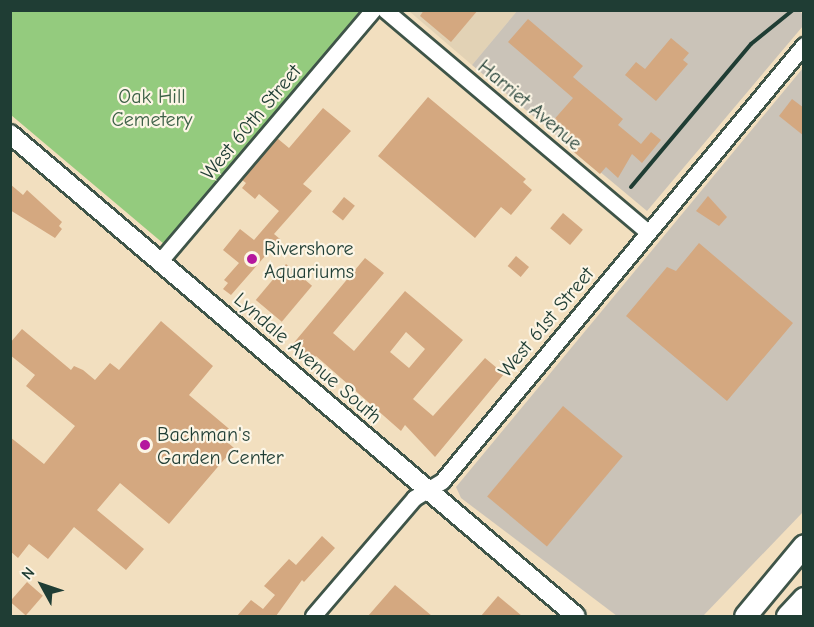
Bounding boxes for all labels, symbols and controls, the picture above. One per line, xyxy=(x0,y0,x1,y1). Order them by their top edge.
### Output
street label: Harriet Avenue xyxy=(473,55,587,155)
street label: West 60th Street xyxy=(196,60,306,184)
park label: Oak Hill Cemetery xyxy=(112,84,192,131)
place label: Rivershore Aquariums xyxy=(264,236,354,283)
marker: Rivershore Aquariums xyxy=(245,252,259,266)
street label: West 61st Street xyxy=(493,262,599,382)
street label: Lyndale Avenue South xyxy=(229,287,387,429)
place label: Bachman's Garden Center xyxy=(157,422,284,469)
marker: Bachman's Garden Center xyxy=(138,438,152,452)
north arrow xyxy=(12,555,72,615)
text: N xyxy=(18,564,38,583)

